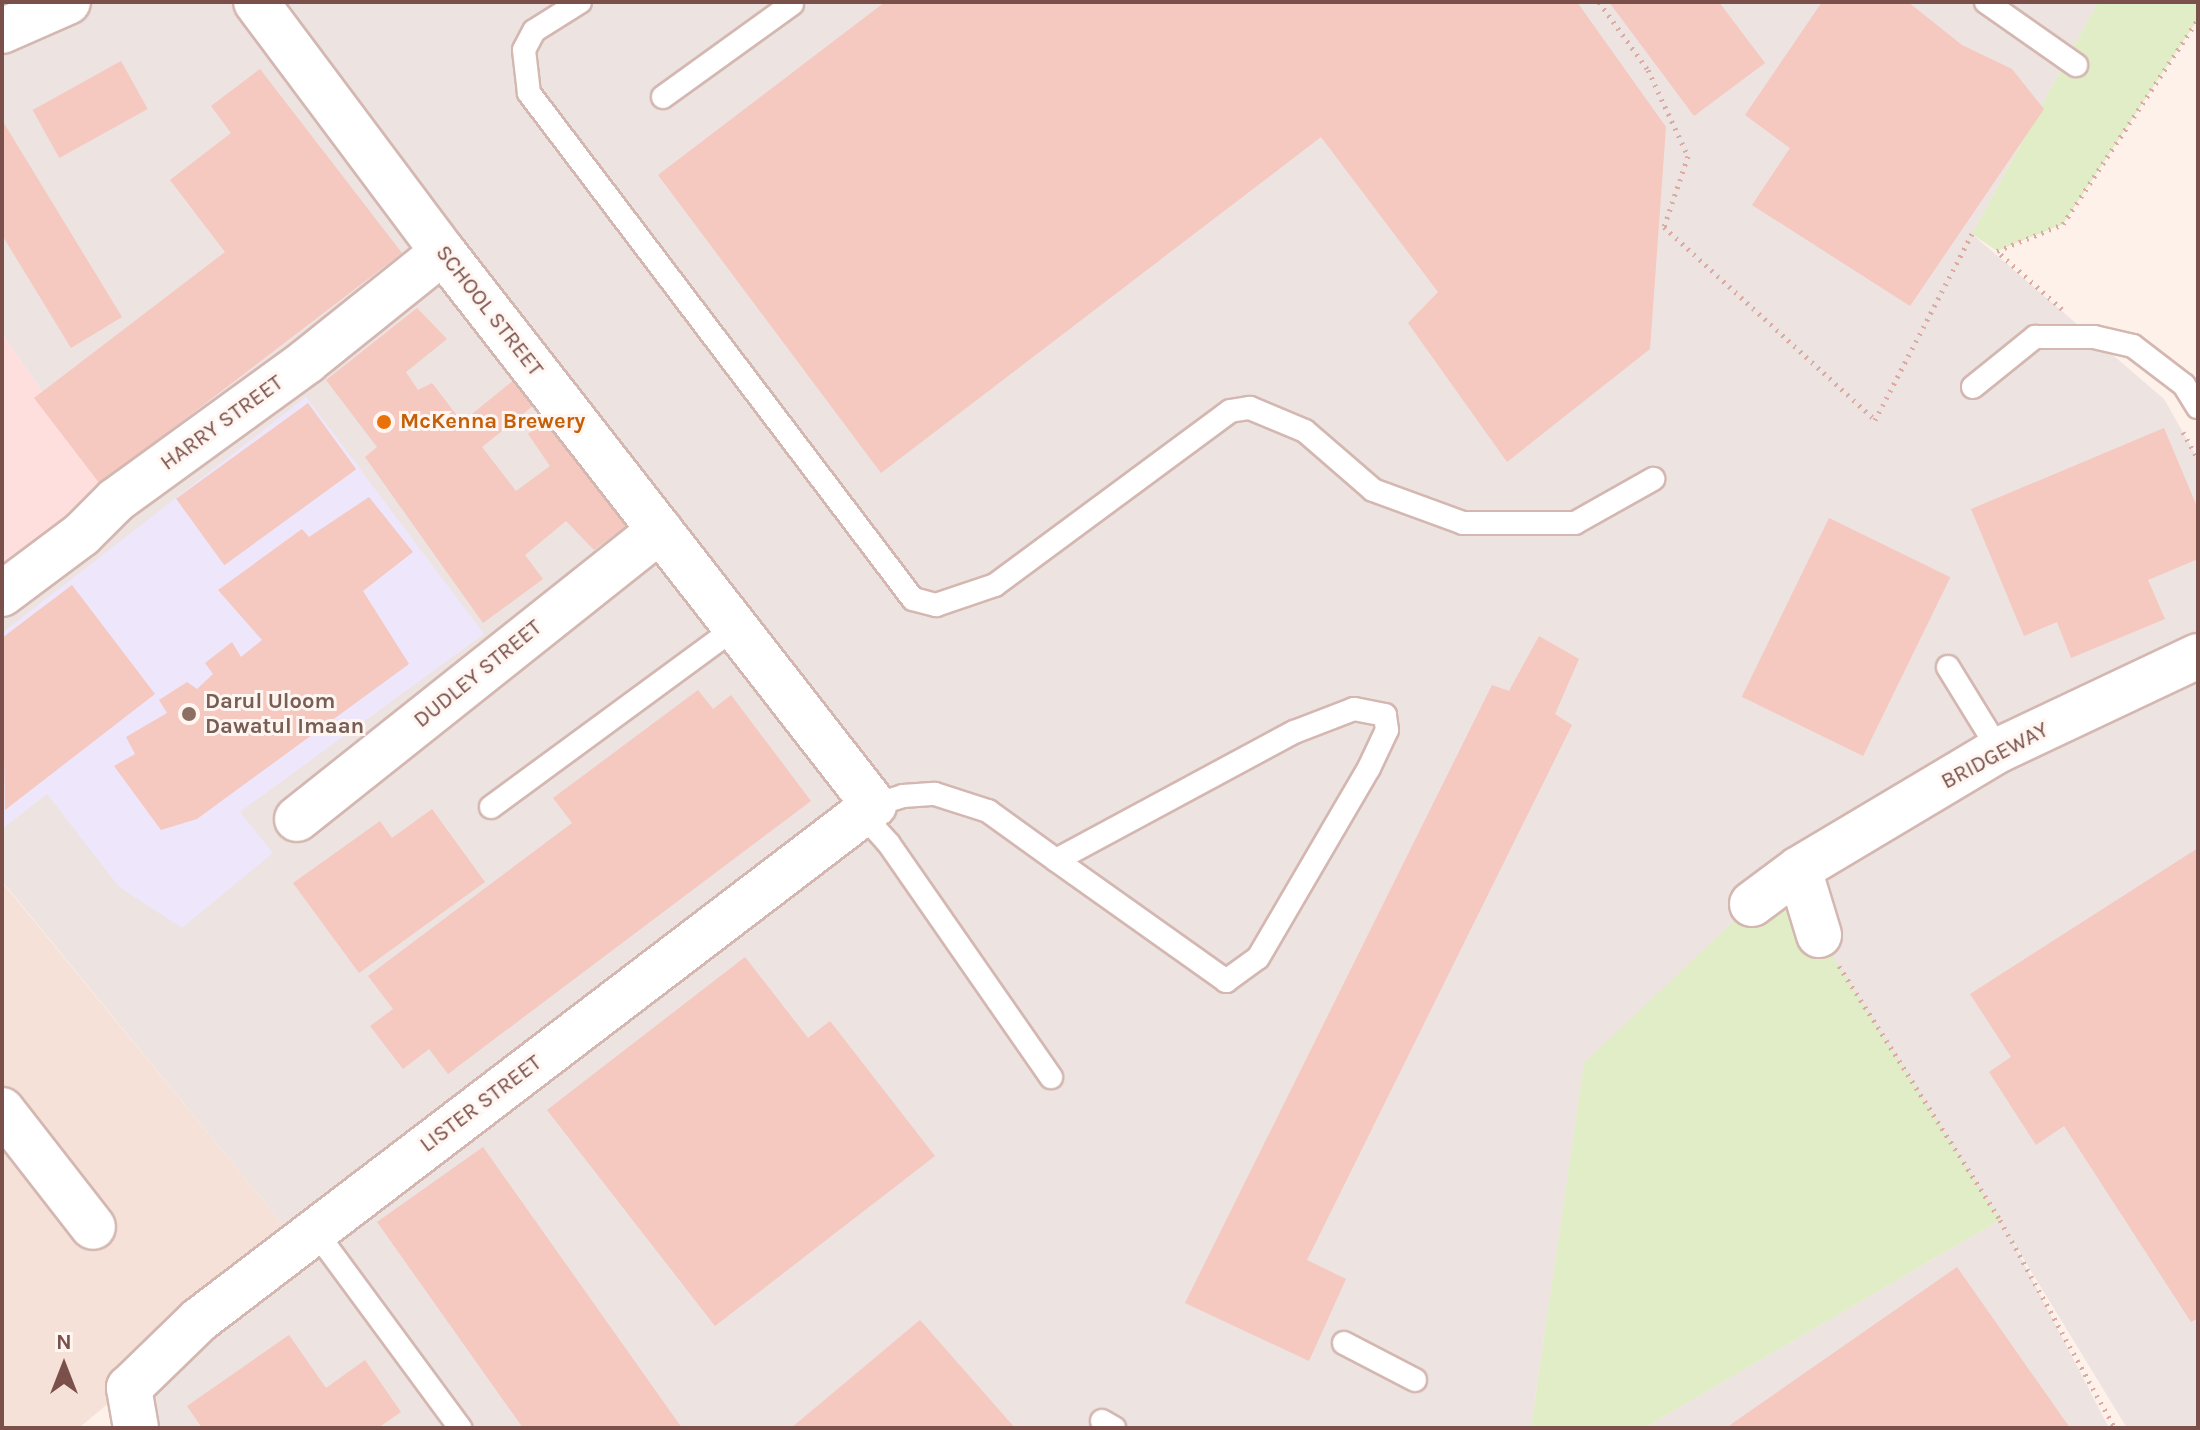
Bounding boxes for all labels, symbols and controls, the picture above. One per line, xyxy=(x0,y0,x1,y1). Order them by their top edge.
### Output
street label: SCHOOL STREET xyxy=(430,240,548,382)
street label: HARRY STREET xyxy=(156,370,288,476)
place label: McKenna Brewery xyxy=(400,409,585,435)
marker: McKenna Brewery xyxy=(375,413,393,431)
street label: DUDLEY STREET xyxy=(409,614,547,734)
place label: Darul Uloom Dawatul Imaan xyxy=(205,688,364,740)
marker: Darul Uloom Dawatul Imaan xyxy=(180,705,198,723)
street label: BRIDGEWAY xyxy=(1937,717,2053,795)
street label: LISTER STREET xyxy=(415,1050,547,1158)
north arrow xyxy=(24,1326,104,1406)
text: N xyxy=(56,1329,72,1355)

